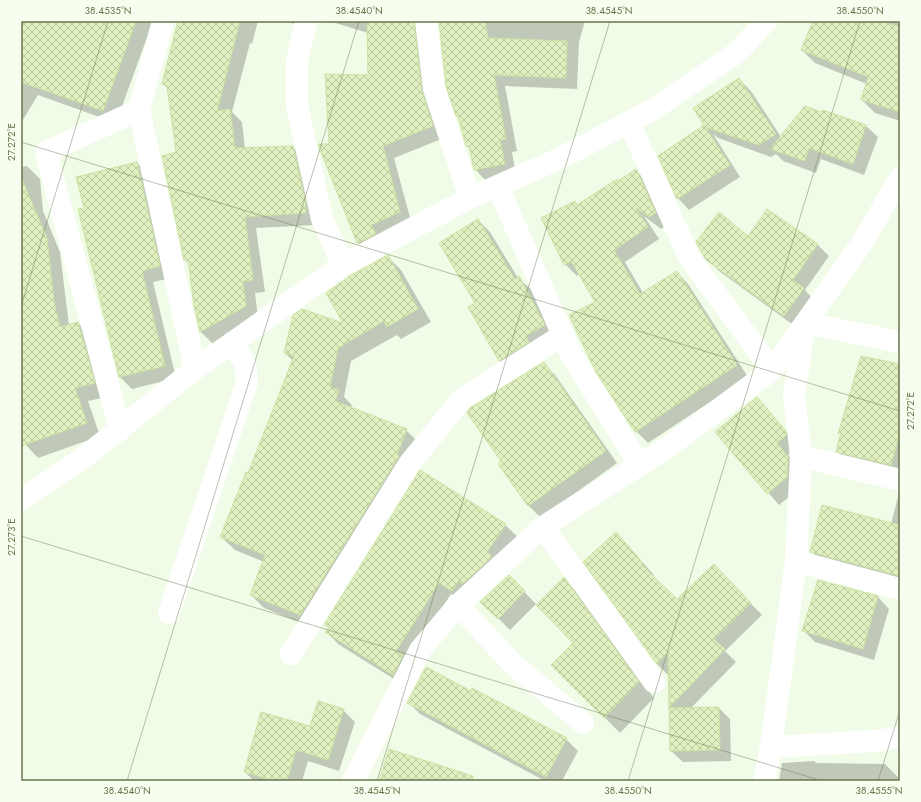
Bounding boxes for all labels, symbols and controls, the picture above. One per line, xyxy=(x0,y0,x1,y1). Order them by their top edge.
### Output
text: 38.4535°N xyxy=(85,3,131,18)
text: 38.4540°N xyxy=(335,3,383,18)
text: 38.4545°N xyxy=(585,3,633,18)
text: 38.4550°N xyxy=(836,3,884,18)
text: 27.272°E xyxy=(4,123,19,161)
text: 27.272°E xyxy=(903,392,918,430)
text: 27.273°E xyxy=(4,518,19,556)
text: 38.4540°N xyxy=(103,783,151,798)
text: 38.4545°N xyxy=(353,783,401,798)
text: 38.4550°N xyxy=(604,783,652,798)
text: 38.4555°N xyxy=(855,783,903,798)

